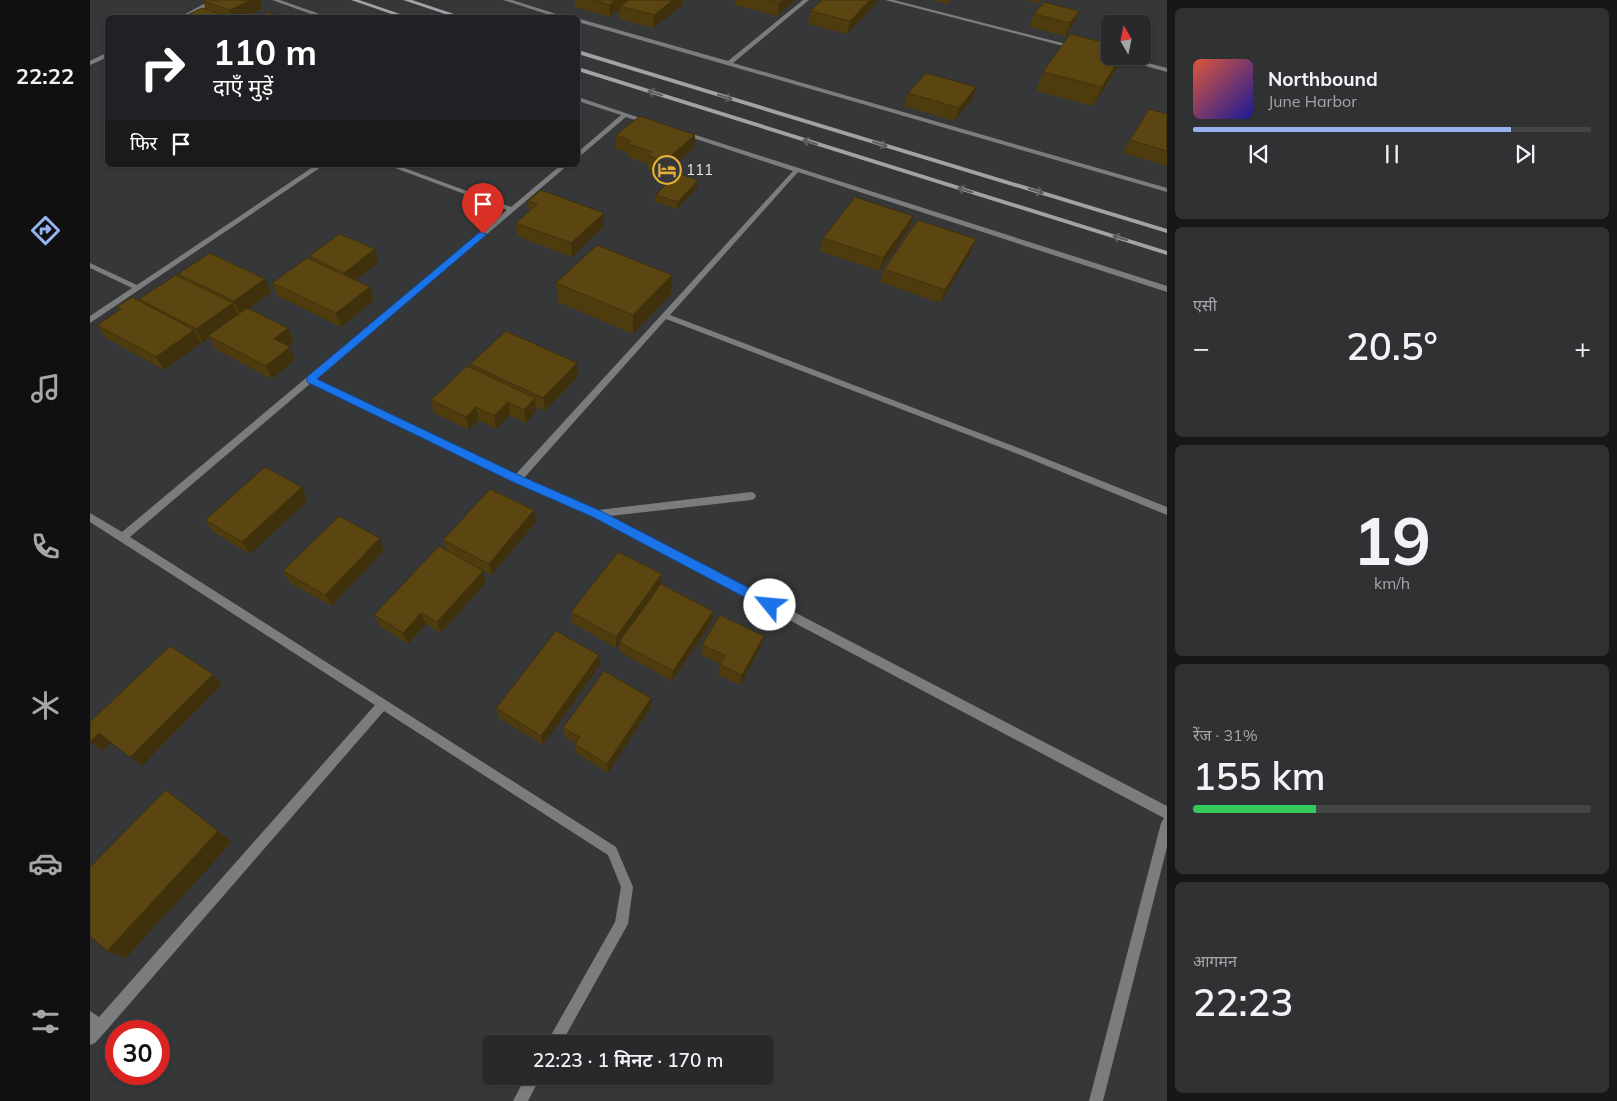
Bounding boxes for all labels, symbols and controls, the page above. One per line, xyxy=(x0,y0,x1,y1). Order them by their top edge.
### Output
north arrow xyxy=(1101,15,1151,65)
map controls xyxy=(1101,15,1151,65)
text: 110 m xyxy=(213,30,317,74)
icon: right xyxy=(130,35,195,100)
text: 22:22 xyxy=(16,62,74,90)
text: Northbound xyxy=(1268,67,1378,91)
text: दाएँ मुड़ें xyxy=(213,73,273,101)
one-way arrow xyxy=(647,88,663,98)
text: June Harbor xyxy=(1268,91,1357,111)
one-way arrow xyxy=(716,92,732,102)
icon: arrive xyxy=(167,130,195,158)
text: फिर xyxy=(130,131,157,155)
one-way arrow xyxy=(803,136,819,146)
one-way arrow xyxy=(872,140,888,150)
icon: previous xyxy=(1245,140,1273,168)
icon: pause xyxy=(1378,140,1406,168)
icon: next xyxy=(1511,140,1539,168)
hotel icon: 111 xyxy=(652,155,682,185)
place label: 111 xyxy=(686,160,713,179)
pin xyxy=(462,183,504,234)
one-way arrow xyxy=(958,185,974,194)
one-way arrow xyxy=(1027,187,1043,197)
icon: arrive xyxy=(469,190,497,218)
icon: directions xyxy=(28,213,63,248)
one-way arrow xyxy=(1113,233,1129,243)
text: एसी xyxy=(1193,295,1217,315)
text: 20.5° xyxy=(1346,322,1438,370)
text: − xyxy=(1193,330,1210,365)
text: + xyxy=(1574,330,1591,365)
icon: music xyxy=(28,371,63,406)
text: 19 xyxy=(1353,500,1431,581)
icon: phone xyxy=(28,529,63,564)
text: km/h xyxy=(1374,573,1410,593)
position arrow xyxy=(743,578,795,630)
icon: climate xyxy=(28,688,63,723)
text: रेंज · 31% xyxy=(1193,725,1258,745)
text: 155 km xyxy=(1193,752,1326,800)
icon: car xyxy=(28,846,63,881)
text: आगमन xyxy=(1193,951,1237,971)
text: 22:23 xyxy=(1193,978,1293,1026)
icon: filters xyxy=(28,1004,63,1039)
speed limit sign: 30 xyxy=(105,1020,170,1085)
text: 22:23 · 1 मिनट · 170 m xyxy=(533,1048,723,1072)

